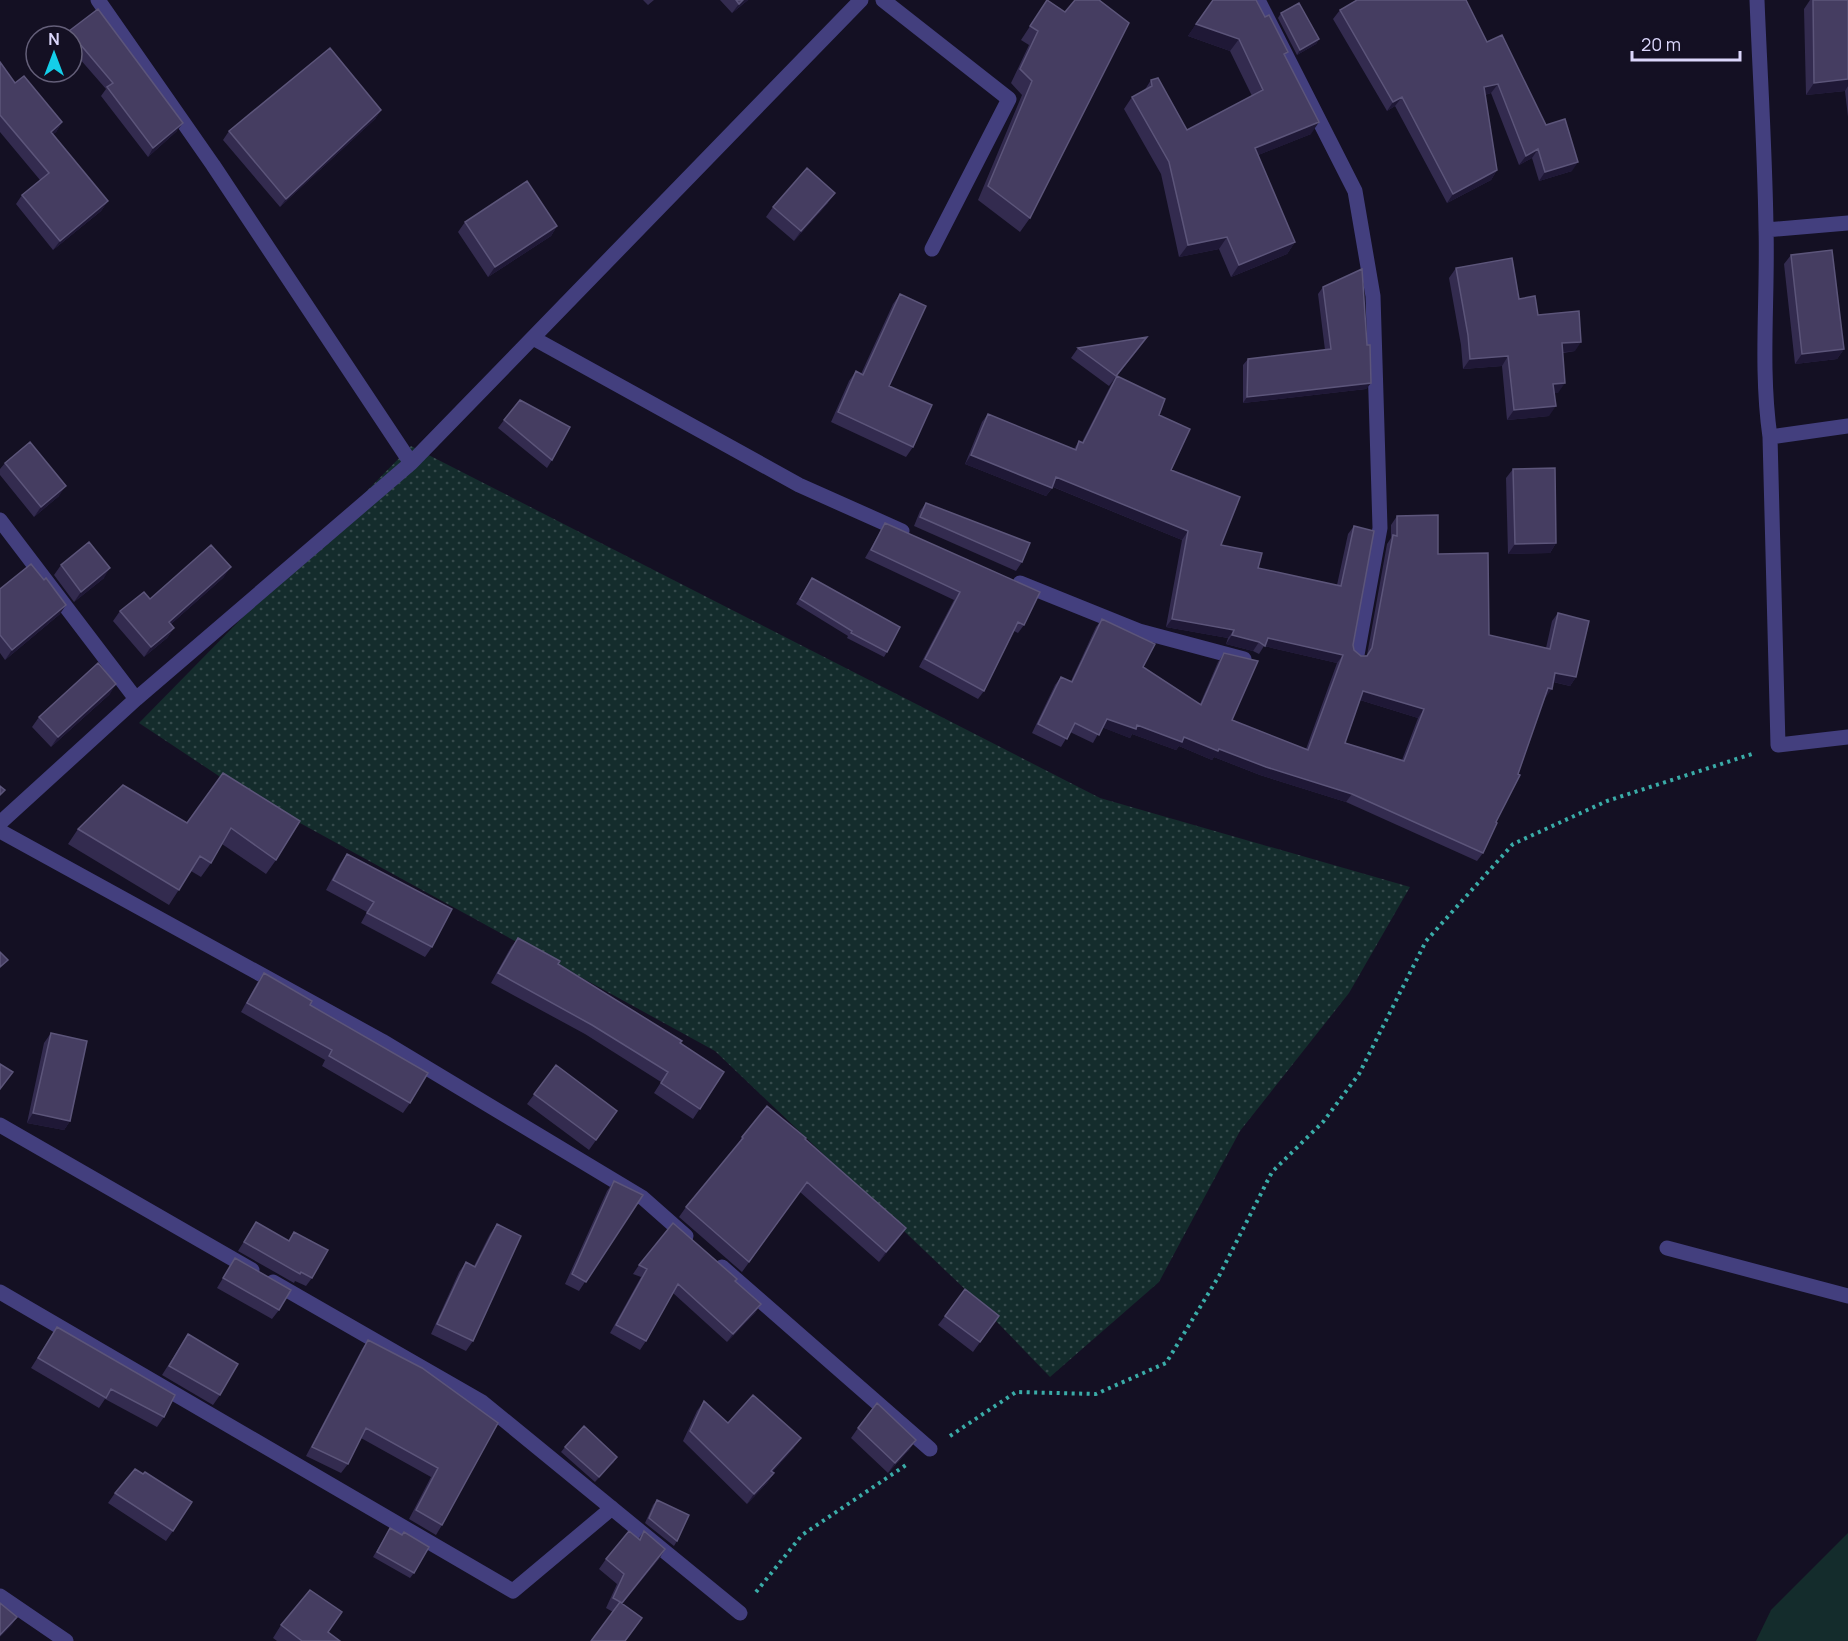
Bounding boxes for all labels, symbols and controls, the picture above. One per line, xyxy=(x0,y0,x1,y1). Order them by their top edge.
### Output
north arrow xyxy=(24,24,84,84)
scale bar xyxy=(1632,24,1740,62)
text: N xyxy=(48,28,60,50)
text: 20 m xyxy=(1641,32,1681,56)

